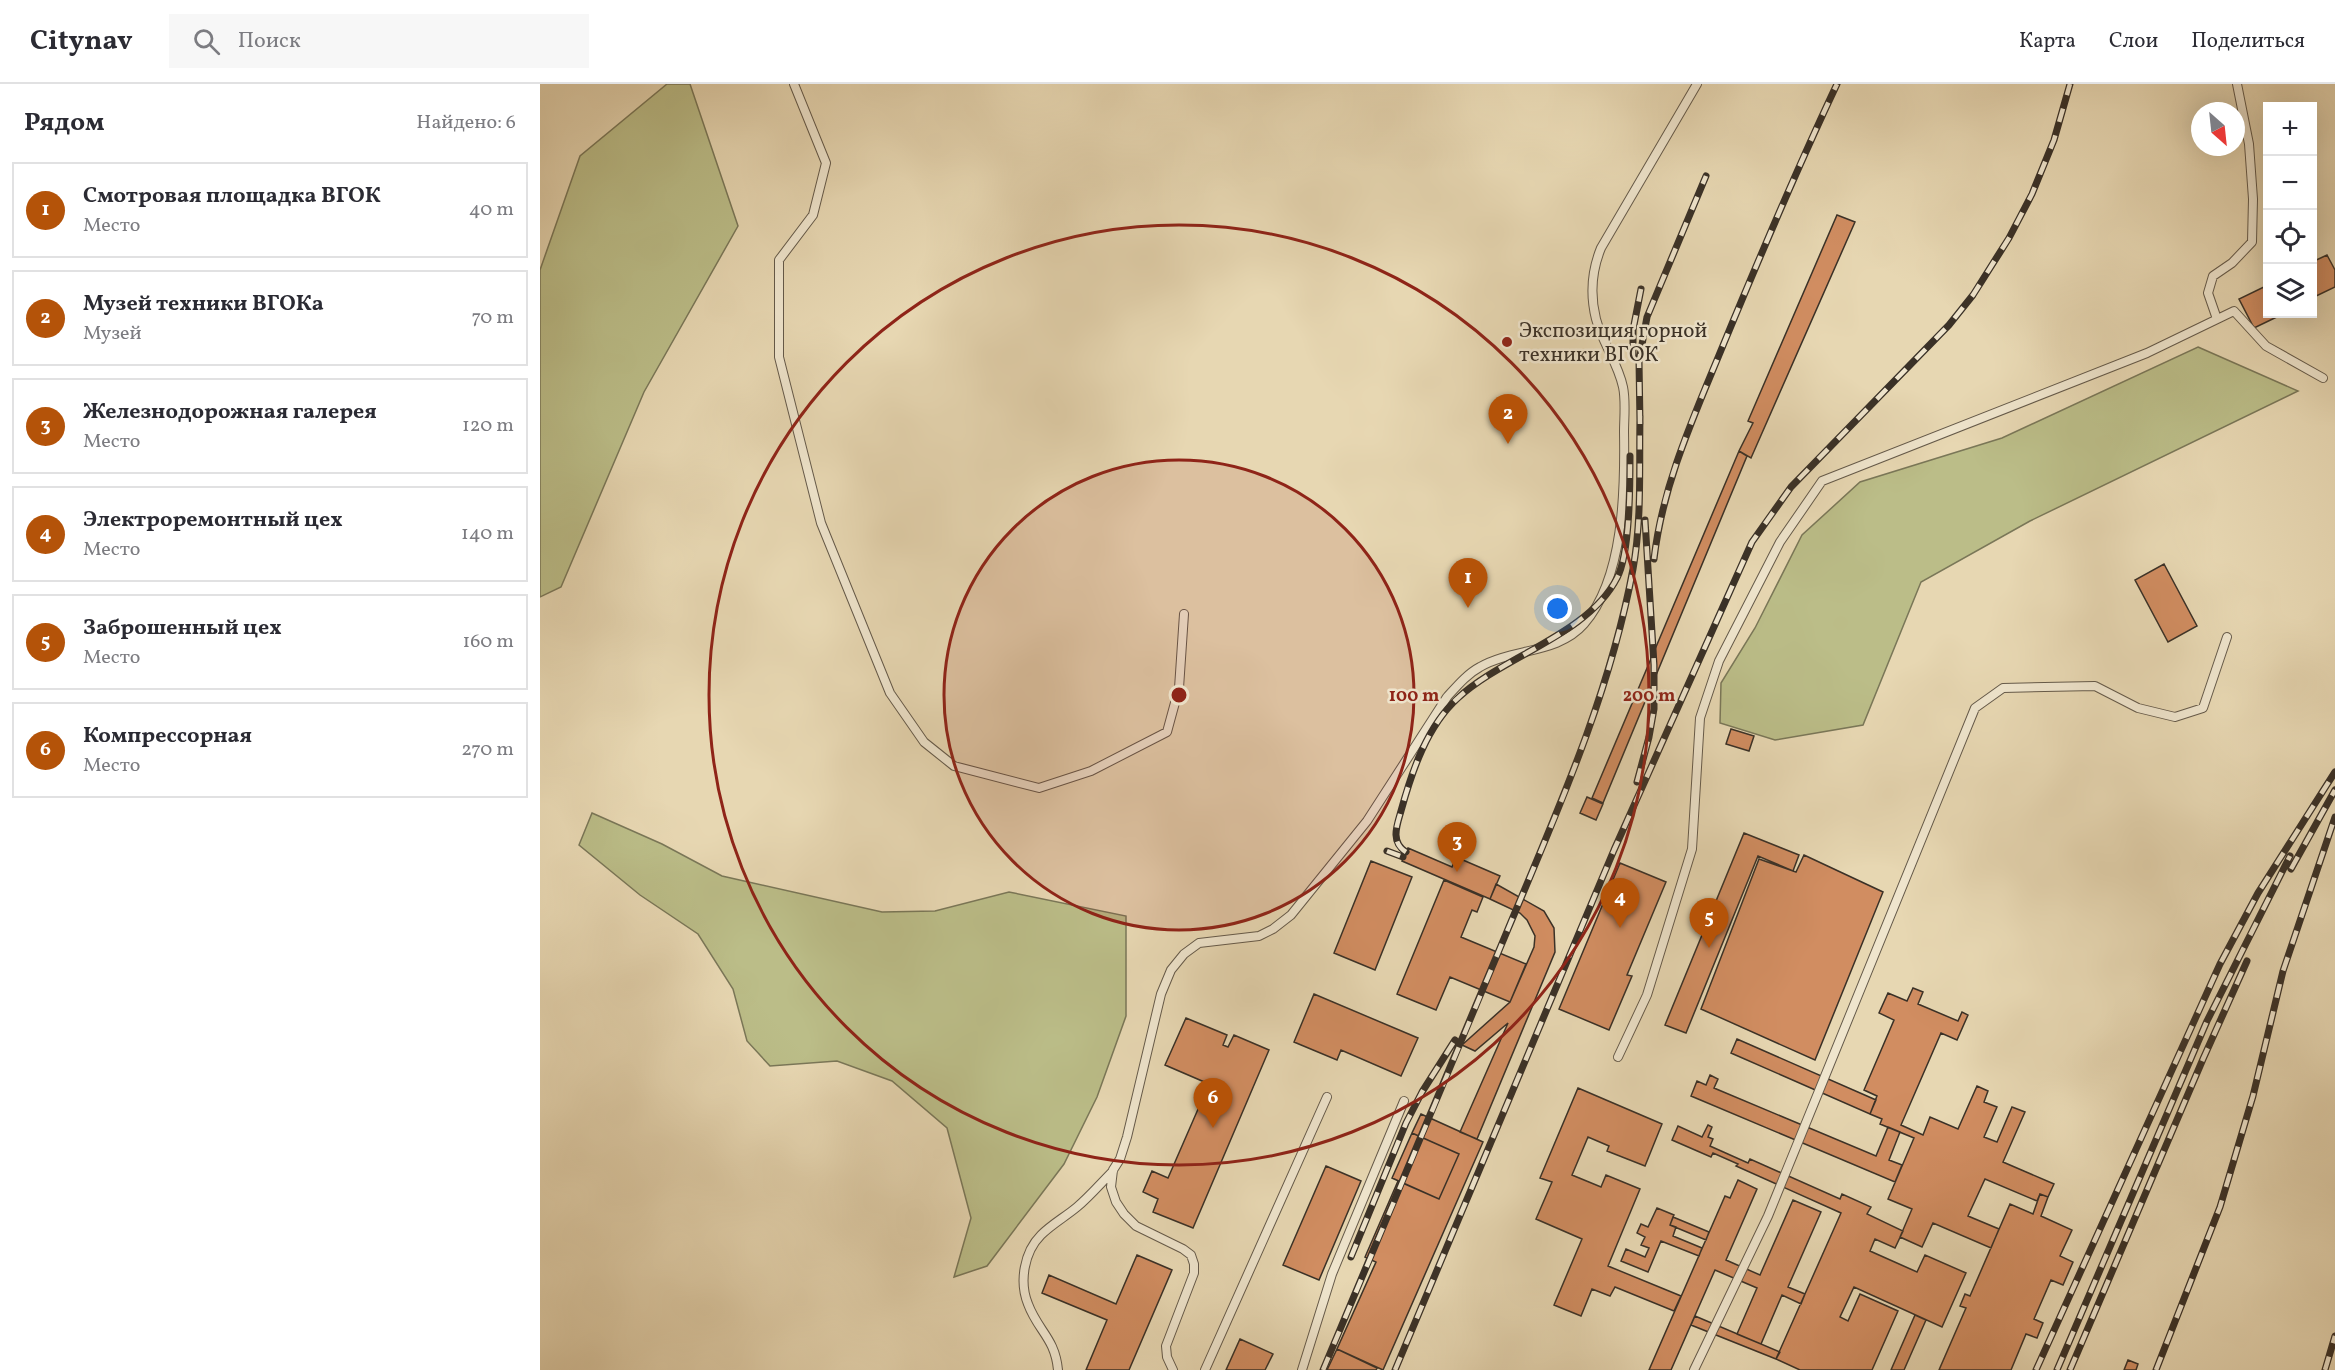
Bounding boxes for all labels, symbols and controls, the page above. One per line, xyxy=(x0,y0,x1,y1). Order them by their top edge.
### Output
search box xyxy=(169,14,589,68)
text: Citynav xyxy=(30,22,133,61)
icon: search xyxy=(190,25,223,58)
text: Поиск xyxy=(238,26,301,57)
text: Карта xyxy=(2019,27,2076,56)
text: Слои xyxy=(2109,27,2158,56)
text: Поделиться xyxy=(2191,27,2305,56)
north arrow xyxy=(2191,102,2245,156)
map controls xyxy=(2263,102,2317,318)
button: + xyxy=(2263,102,2317,156)
text: Рядом xyxy=(24,105,104,141)
text: Найдено: 6 xyxy=(416,109,516,137)
button: − xyxy=(2263,156,2317,210)
text: Смотровая площадка ВГОК xyxy=(83,181,381,212)
text: 1 xyxy=(41,196,50,224)
text: 40 m xyxy=(469,196,514,224)
button: locate xyxy=(2263,210,2317,264)
text: Место xyxy=(83,212,140,240)
button: layers xyxy=(2263,264,2317,318)
text: Музей техники ВГОКа xyxy=(83,289,324,320)
text: 2 xyxy=(40,304,51,332)
text: 70 m xyxy=(471,304,514,332)
place label: Экспозиция горной техники ВГОК xyxy=(1519,317,1708,370)
text: Музей xyxy=(83,320,142,348)
marker: Экспозиция горной техники ВГОК xyxy=(1500,335,1514,349)
pin: 2 xyxy=(1488,394,1528,444)
text: Железнодорожная галерея xyxy=(83,397,377,428)
text: 3 xyxy=(40,412,51,440)
text: 120 m xyxy=(462,412,514,440)
text: Место xyxy=(83,428,140,456)
text: Электроремонтный цех xyxy=(83,505,343,536)
text: 4 xyxy=(39,520,52,548)
text: 140 m xyxy=(461,520,514,548)
text: Место xyxy=(83,536,140,564)
pin: 1 xyxy=(1448,558,1488,608)
your location xyxy=(1543,594,1572,623)
text: Заброшенный цех xyxy=(83,613,282,644)
text: 5 xyxy=(41,628,50,656)
text: 160 m xyxy=(462,628,514,656)
text: Место xyxy=(83,644,140,672)
text: 100 m xyxy=(1389,684,1439,709)
text: 200 m xyxy=(1623,684,1675,709)
centre of rings xyxy=(1169,685,1189,705)
text: Компрессорная xyxy=(83,721,252,752)
text: 6 xyxy=(40,736,51,764)
text: 270 m xyxy=(461,736,514,764)
text: Место xyxy=(83,752,140,780)
pin: 3 xyxy=(1438,822,1476,872)
pin: 4 xyxy=(1600,878,1640,928)
pin: 5 xyxy=(1690,898,1728,948)
pin: 6 xyxy=(1194,1078,1232,1128)

